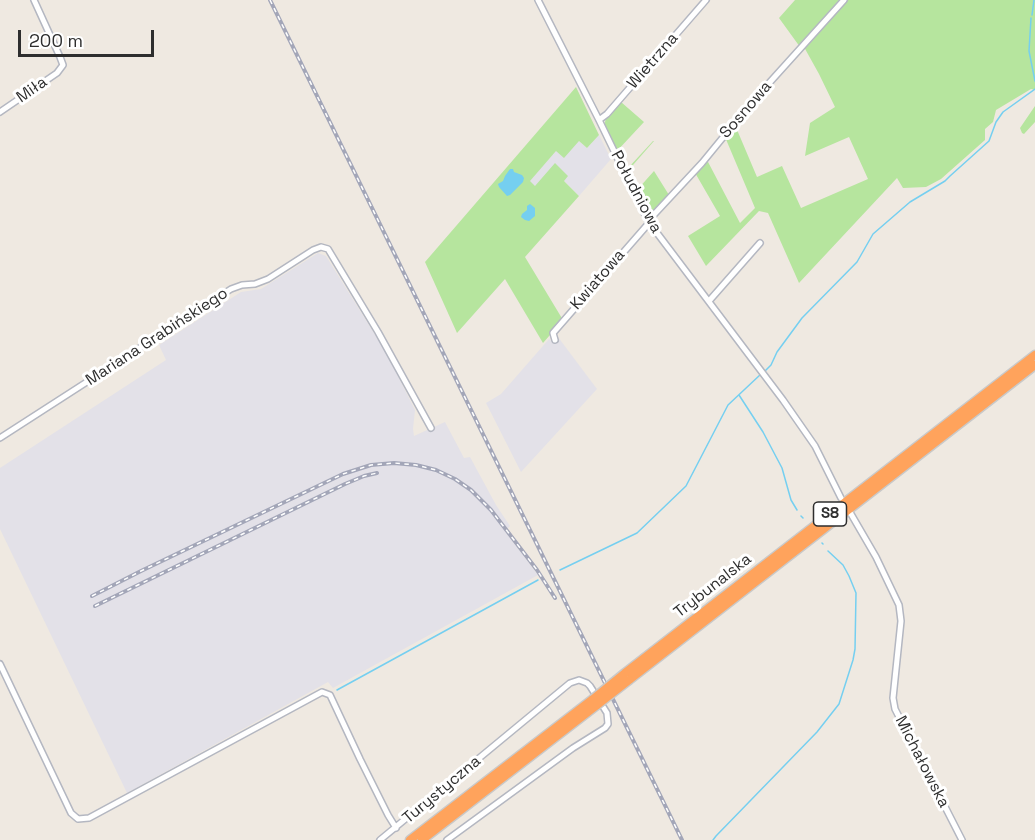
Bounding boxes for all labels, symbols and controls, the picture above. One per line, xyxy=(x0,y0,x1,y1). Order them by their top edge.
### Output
scale bar xyxy=(21,18,158,56)
text: 200 m xyxy=(29,29,83,52)
street label: Wietrzna xyxy=(624,29,682,93)
street label: Miła xyxy=(13,73,51,107)
street label: Sosnowa xyxy=(716,77,776,143)
street label: Południowa xyxy=(606,148,666,236)
street label: Kwiatowa xyxy=(567,246,629,314)
street label: Mariana Grabińskiego xyxy=(82,284,232,390)
road number: S8 xyxy=(814,502,846,526)
street label: Trybunalska xyxy=(670,550,756,622)
street label: Michałowska xyxy=(891,713,953,811)
street label: Turystyczna xyxy=(399,752,485,828)

